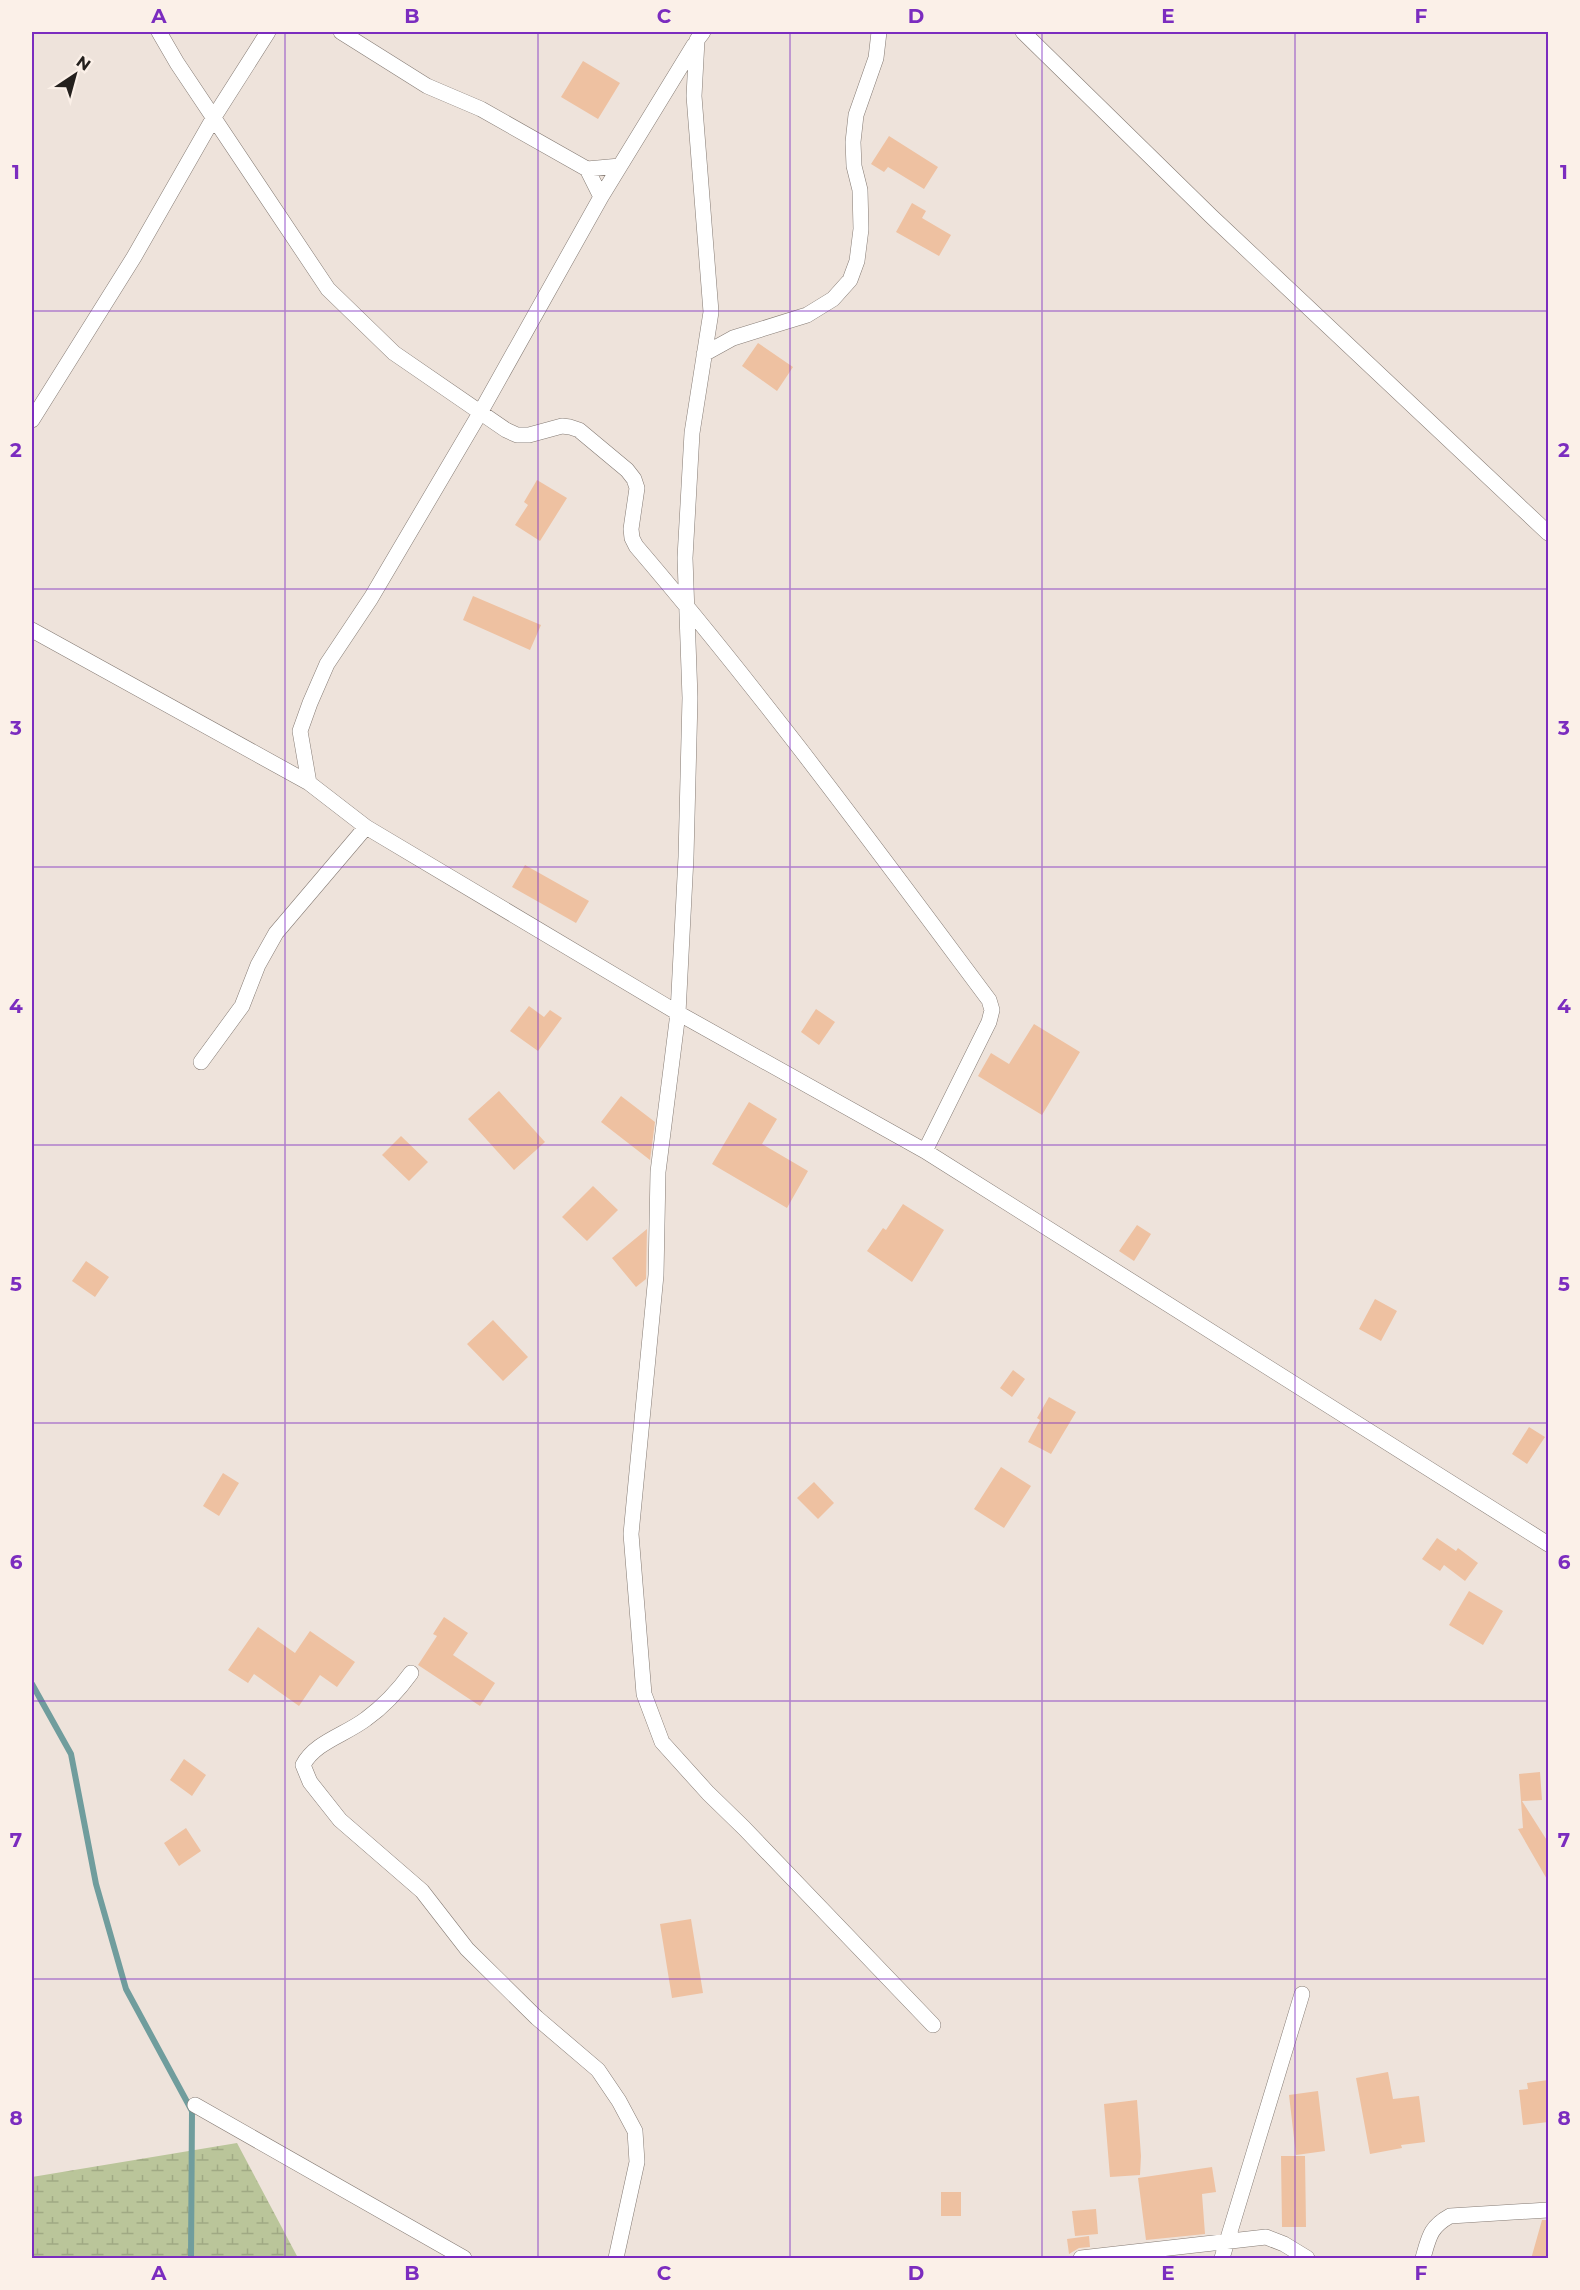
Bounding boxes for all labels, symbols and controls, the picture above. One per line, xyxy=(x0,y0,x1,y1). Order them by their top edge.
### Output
text: A xyxy=(150,4,167,28)
text: B xyxy=(404,4,420,28)
text: C xyxy=(657,4,672,28)
text: D xyxy=(908,4,924,28)
text: E xyxy=(1161,4,1175,28)
text: F xyxy=(1415,4,1428,28)
north arrow xyxy=(45,45,105,105)
text: N xyxy=(73,52,94,75)
text: 1 xyxy=(12,160,20,184)
text: 1 xyxy=(1560,160,1568,184)
text: 2 xyxy=(10,438,22,462)
text: 2 xyxy=(1558,438,1570,462)
text: 3 xyxy=(9,716,22,740)
text: 3 xyxy=(1557,716,1570,740)
text: 4 xyxy=(9,994,23,1018)
text: 4 xyxy=(1557,994,1571,1018)
text: 5 xyxy=(10,1272,22,1296)
text: 5 xyxy=(1558,1272,1570,1296)
text: 6 xyxy=(10,1550,23,1574)
text: 6 xyxy=(1558,1550,1571,1574)
text: 7 xyxy=(10,1828,22,1852)
text: 7 xyxy=(1558,1828,1570,1852)
text: 8 xyxy=(9,2106,23,2130)
text: 8 xyxy=(1557,2106,1571,2130)
text: A xyxy=(150,2261,167,2285)
text: B xyxy=(404,2261,420,2285)
text: C xyxy=(657,2261,672,2285)
text: D xyxy=(908,2261,924,2285)
text: E xyxy=(1161,2261,1175,2285)
text: F xyxy=(1415,2261,1428,2285)

